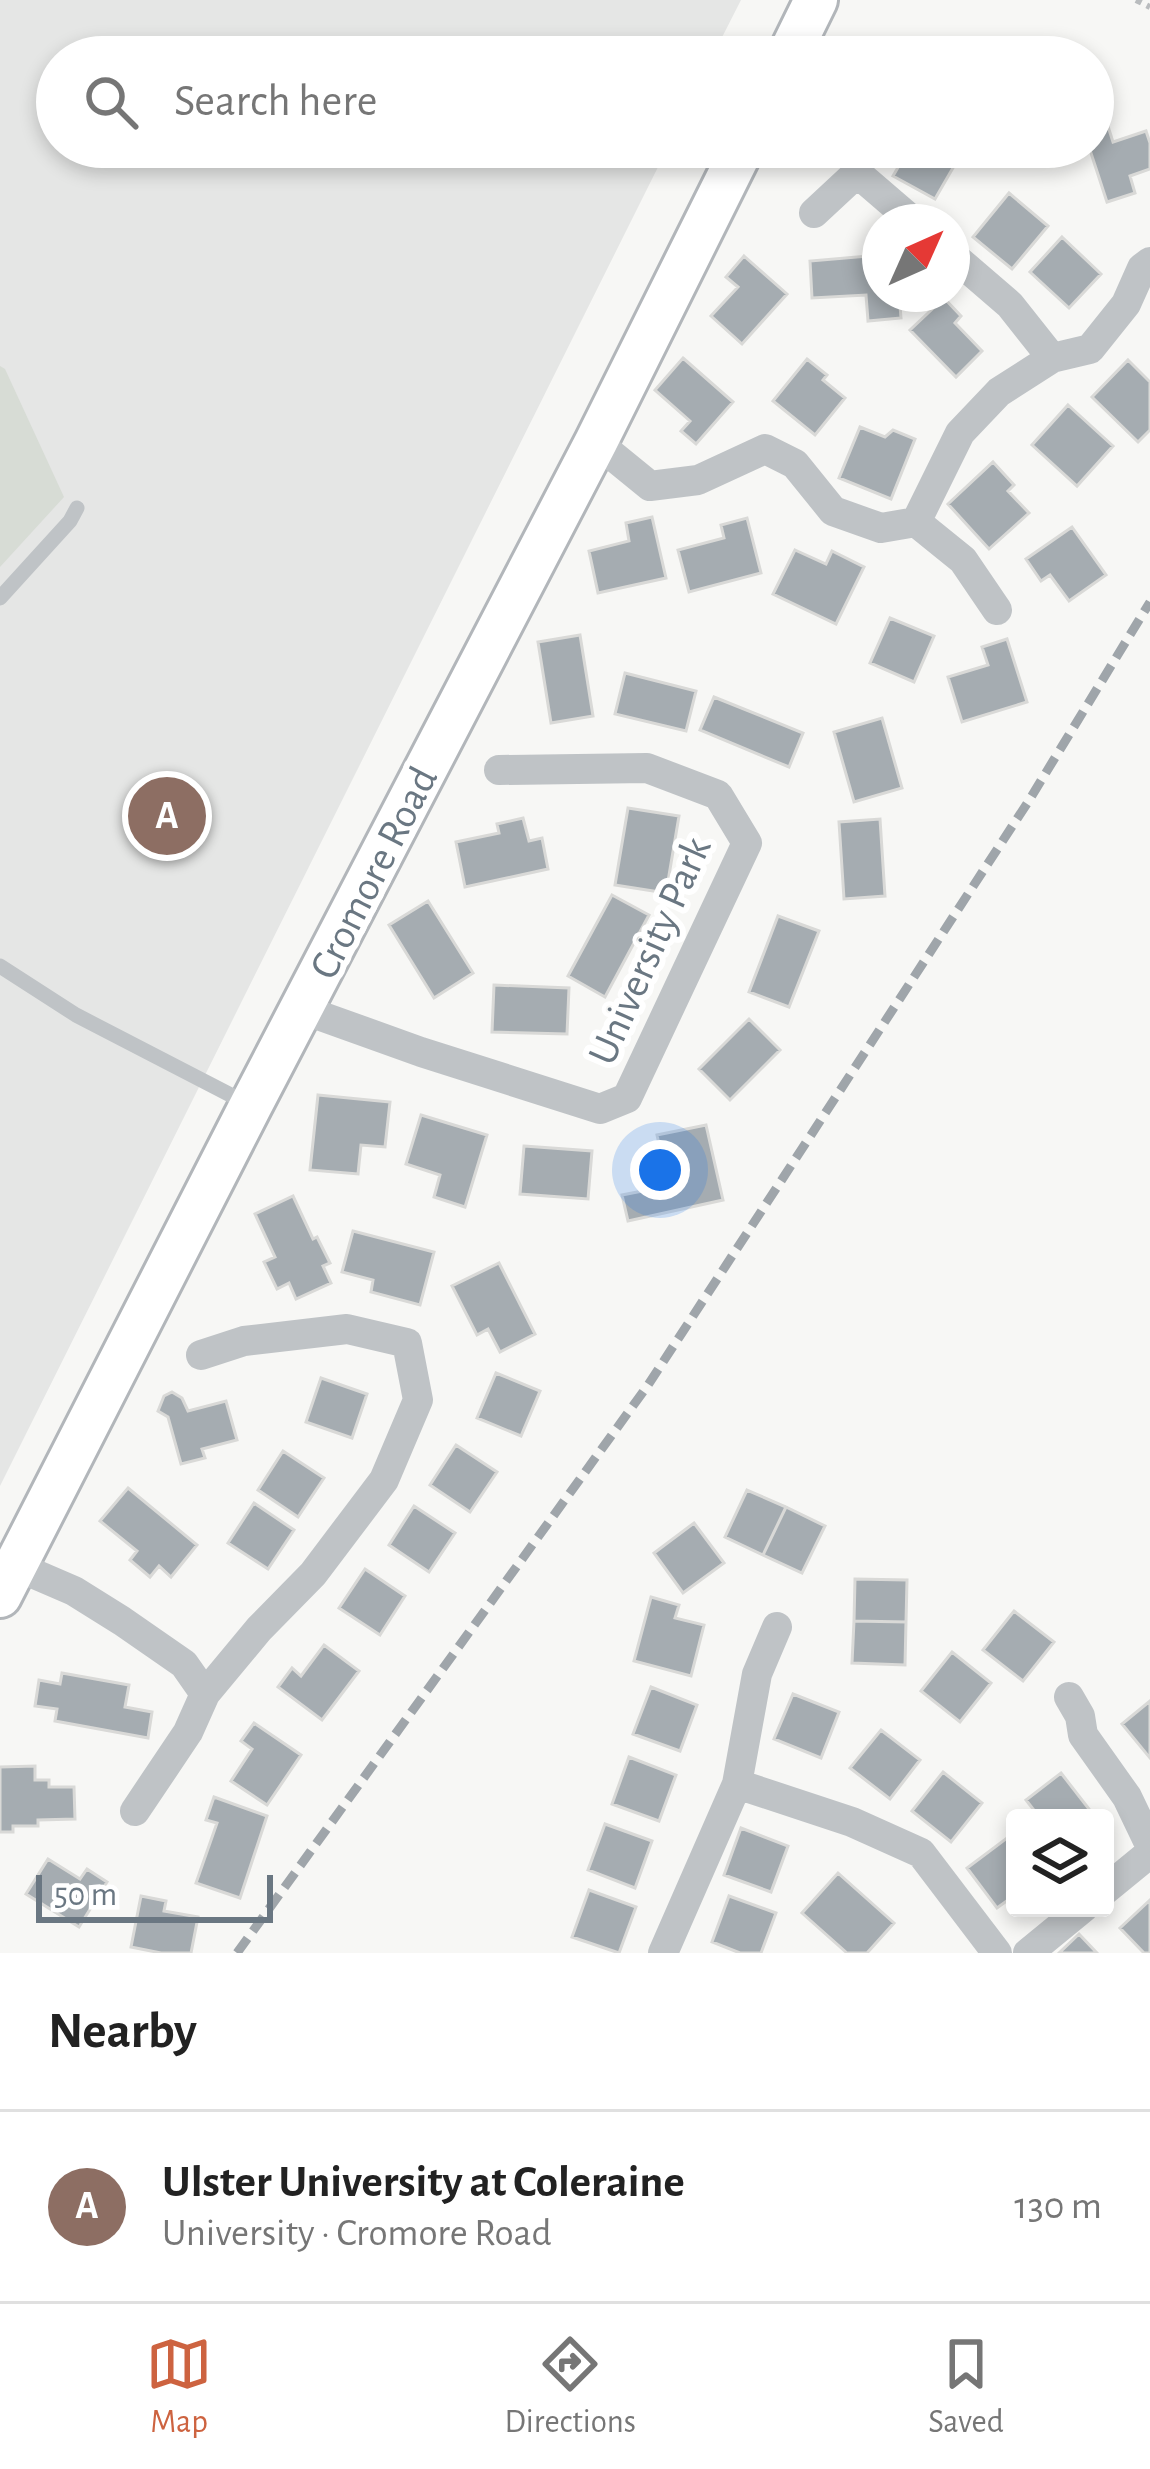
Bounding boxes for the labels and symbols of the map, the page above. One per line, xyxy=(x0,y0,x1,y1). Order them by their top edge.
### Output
north arrow xyxy=(862,204,970,312)
street label: Cromore Road xyxy=(302,760,445,986)
pin: A xyxy=(128,771,206,861)
street label: University Park xyxy=(581,831,719,1071)
your location xyxy=(630,1140,690,1200)
scale bar xyxy=(36,1869,273,1922)

